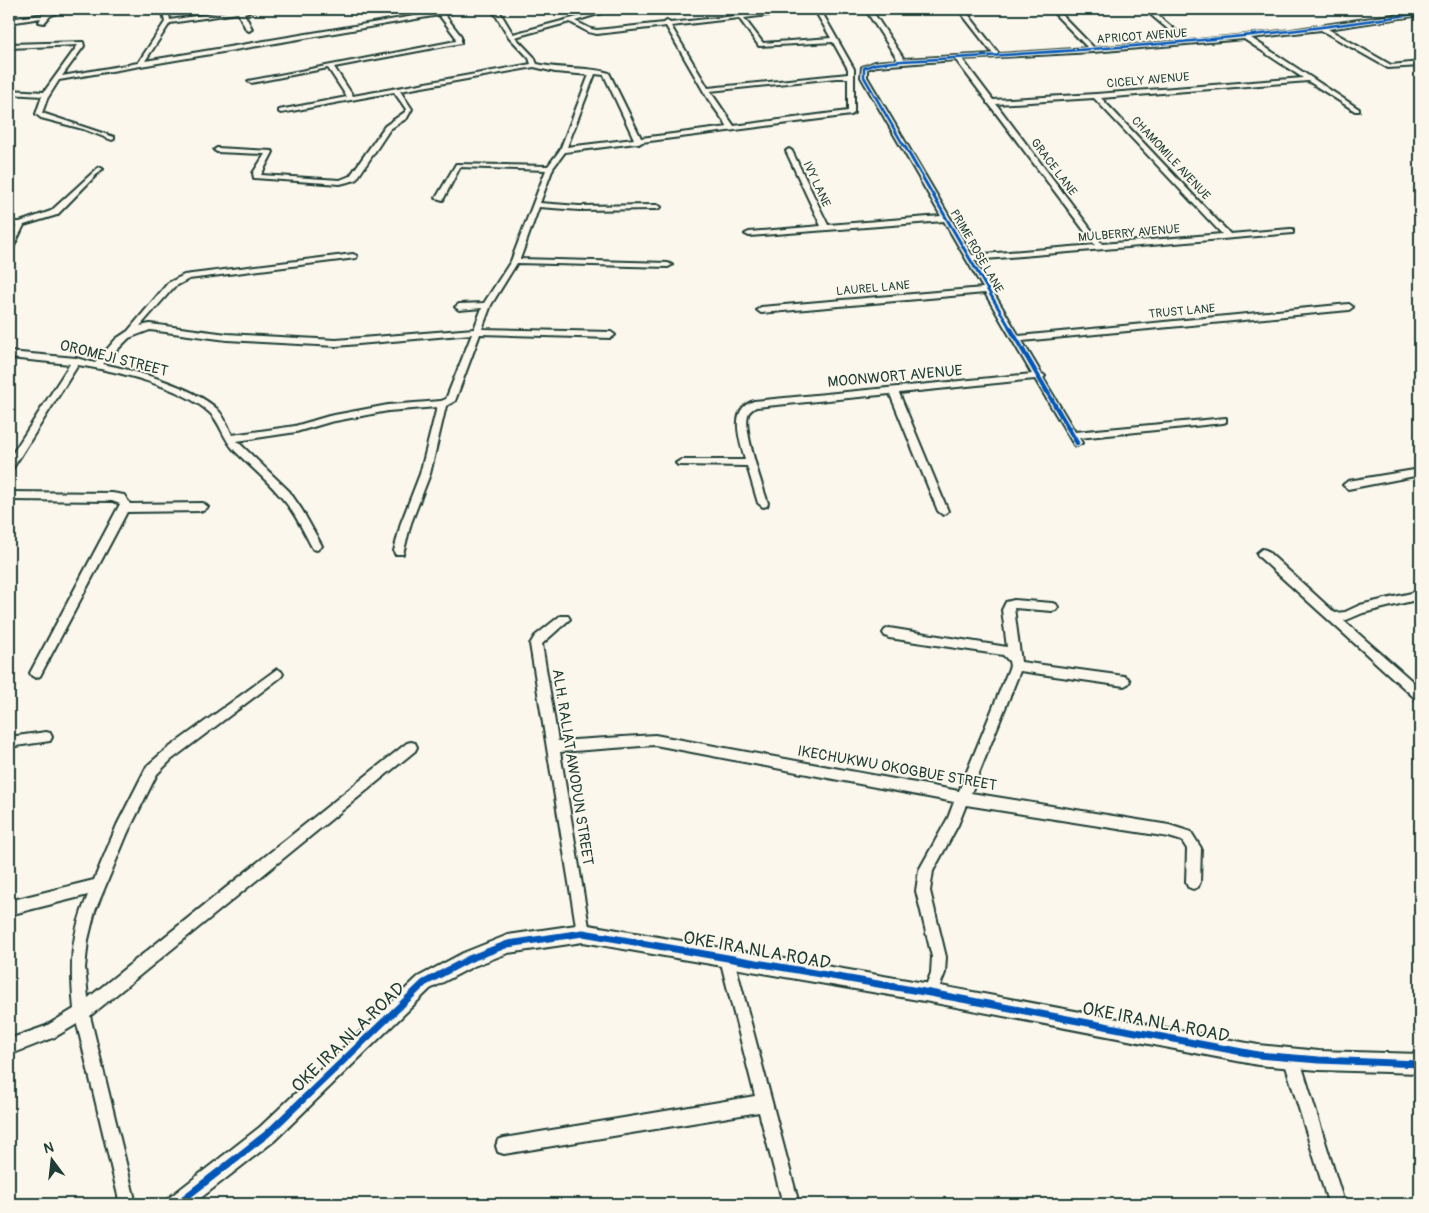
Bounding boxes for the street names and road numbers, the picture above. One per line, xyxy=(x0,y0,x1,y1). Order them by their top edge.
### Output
street label: APRICOT AVENUE xyxy=(1096,26,1188,47)
street label: CICELY AVENUE xyxy=(1106,69,1190,92)
street label: CHAMOMILE AVENUE xyxy=(1128,113,1213,203)
street label: GRACE LANE xyxy=(1027,136,1080,199)
street label: IVY LANE xyxy=(799,159,834,210)
street label: PRIME ROSE LANE xyxy=(947,207,1007,296)
street label: MULBERRY AVENUE xyxy=(1078,222,1181,245)
street label: LAUREL LANE xyxy=(836,278,911,299)
street label: TRUST LANE xyxy=(1148,301,1216,322)
street label: OROMEJI STREET xyxy=(58,336,170,381)
street label: MOONWORT AVENUE xyxy=(827,361,963,392)
street label: ALH. RALIAT AWODUN STREET xyxy=(548,668,597,867)
street label: IKECHUKWU OKOGBUE STREET xyxy=(796,742,998,795)
street label: OKE IRA NLA ROAD xyxy=(681,926,832,975)
street label: OKE IRA NLA ROAD xyxy=(287,977,410,1098)
street label: OKE IRA NLA ROAD xyxy=(1080,997,1231,1048)

